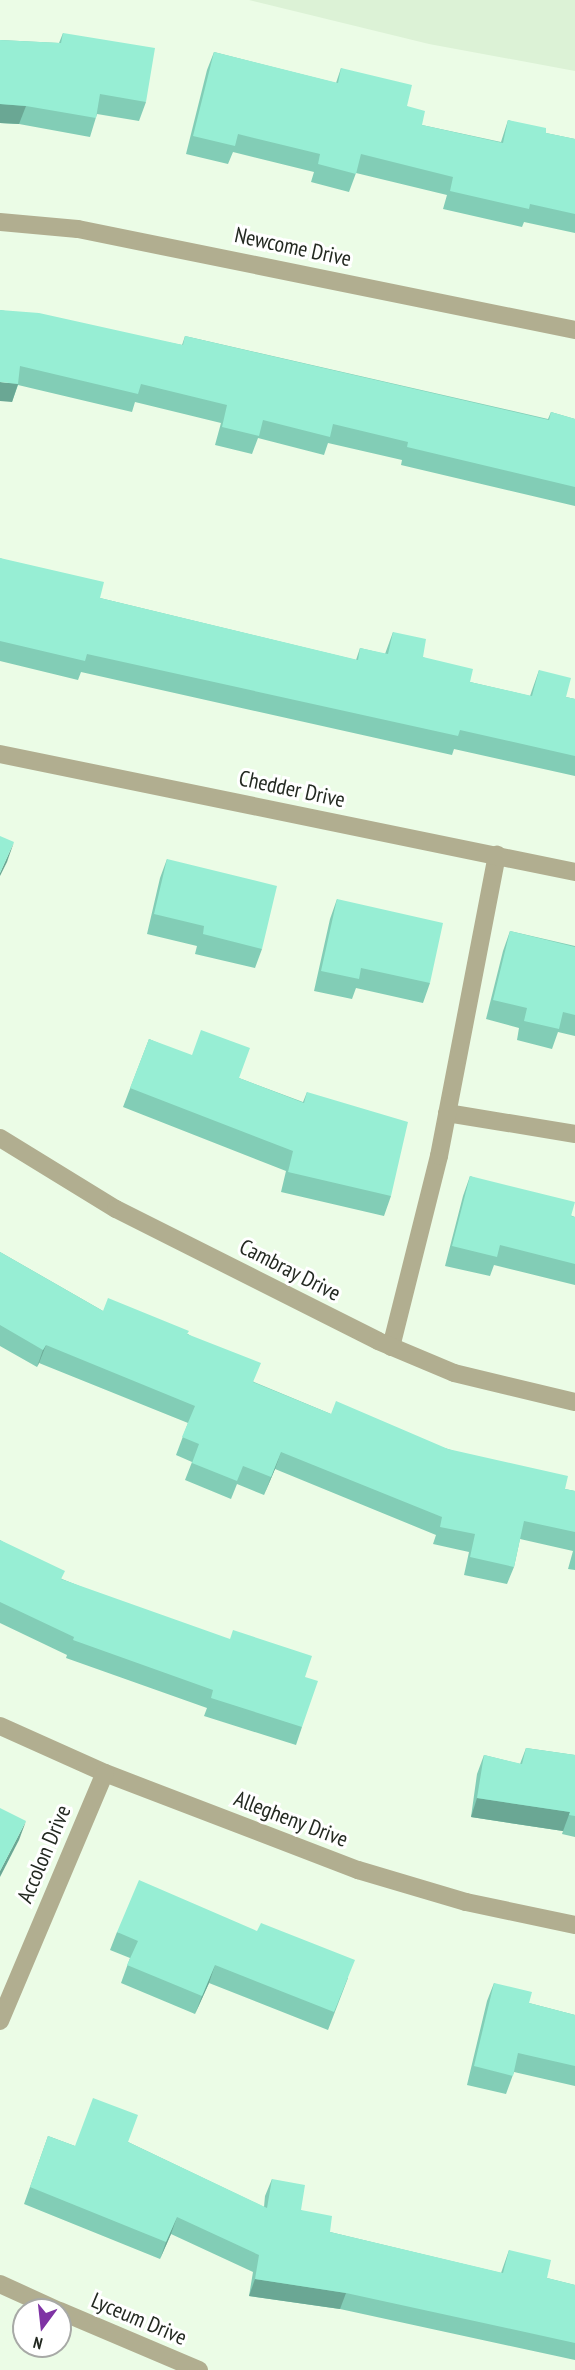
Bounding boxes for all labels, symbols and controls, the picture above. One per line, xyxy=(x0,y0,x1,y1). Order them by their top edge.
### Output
street label: Newcome Drive xyxy=(232,222,354,272)
street label: Chedder Drive xyxy=(237,765,347,813)
street label: Cambray Drive xyxy=(235,1233,345,1307)
street label: Allegheny Drive xyxy=(230,1785,352,1853)
street label: Accolon Drive xyxy=(12,1801,76,1907)
street label: Lyceum Drive xyxy=(87,2287,191,2351)
north arrow xyxy=(12,2298,72,2358)
text: N xyxy=(31,2333,45,2354)

